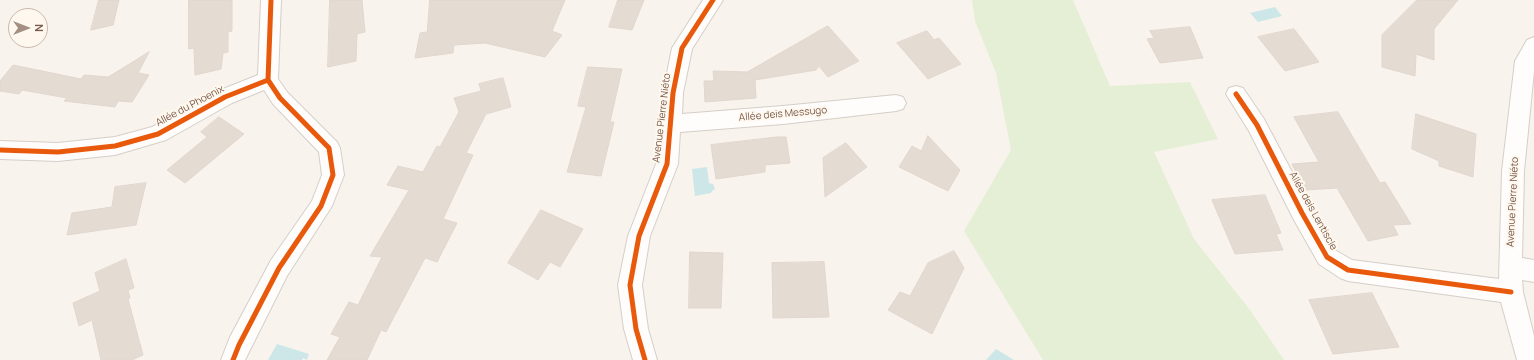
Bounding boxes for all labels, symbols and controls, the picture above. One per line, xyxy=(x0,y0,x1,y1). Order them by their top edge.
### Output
north arrow xyxy=(8,8,48,48)
text: N xyxy=(32,24,47,32)
street label: Avenue Pierre Niéto xyxy=(651,73,673,163)
street label: Allée du Phoenix xyxy=(154,83,226,129)
street label: Allée deis Messugo xyxy=(738,104,828,124)
street label: Avenue Pierre Niéto xyxy=(1505,157,1521,247)
street label: Allée deis Lentiscle xyxy=(1286,170,1340,252)

